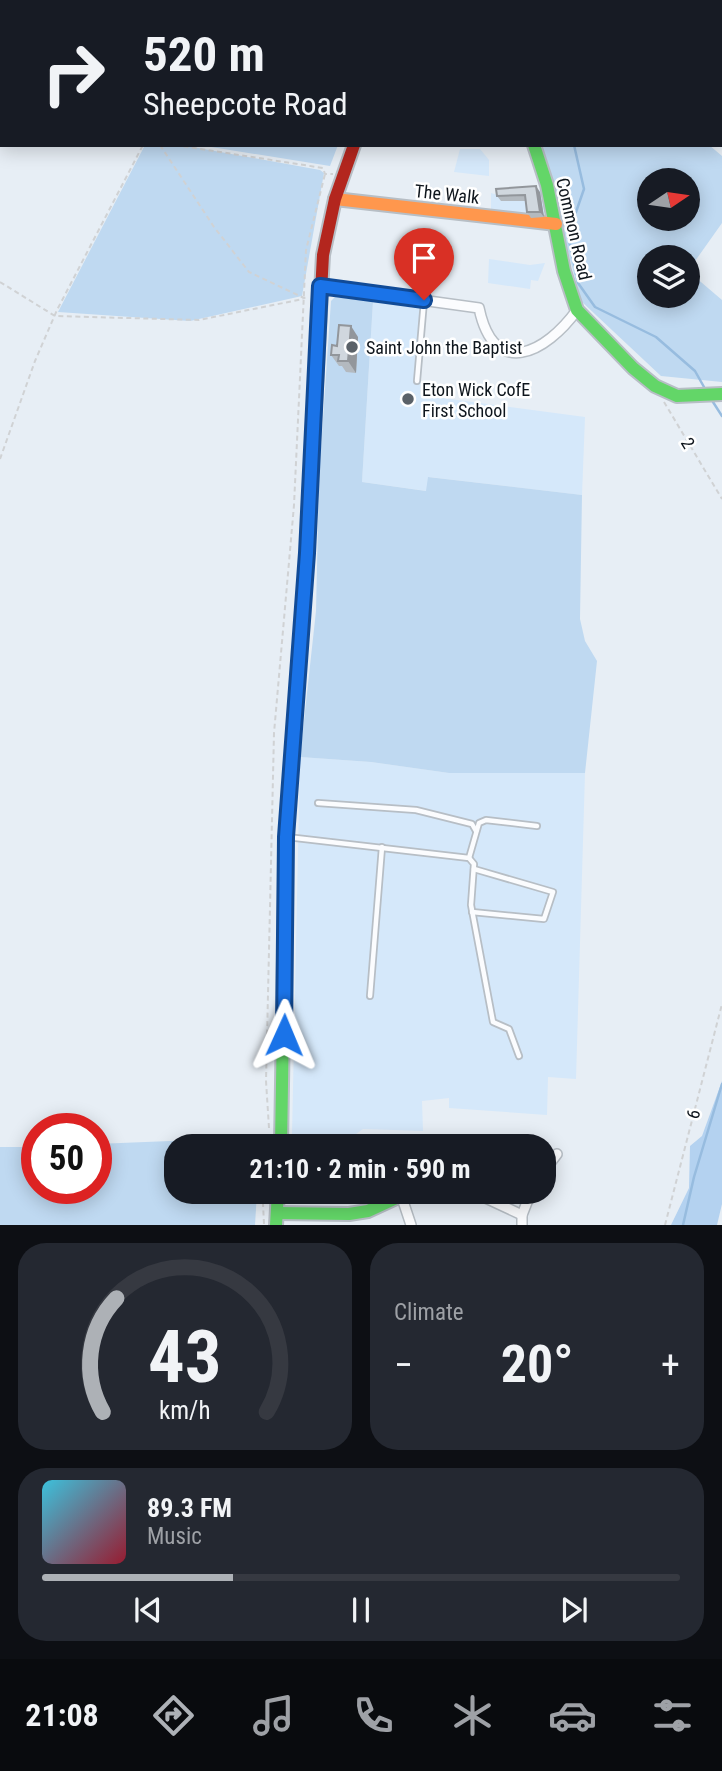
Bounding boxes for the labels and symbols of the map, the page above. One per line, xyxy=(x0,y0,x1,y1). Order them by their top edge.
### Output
north arrow xyxy=(637,168,700,231)
street label: Common Road xyxy=(552,176,596,282)
street label: The Walk xyxy=(414,180,480,208)
pin xyxy=(394,228,454,300)
place label: Saint John the Baptist xyxy=(366,337,522,358)
marker: Saint John the Baptist xyxy=(344,339,360,355)
place label: Eton Wick CofE First School xyxy=(422,379,530,421)
marker: Eton Wick CofE First School xyxy=(400,391,416,407)
street label: 2 xyxy=(677,434,699,452)
position arrow xyxy=(247,998,321,1072)
street label: 6 xyxy=(682,1107,704,1121)
speed limit sign: 50 xyxy=(21,1113,112,1204)

